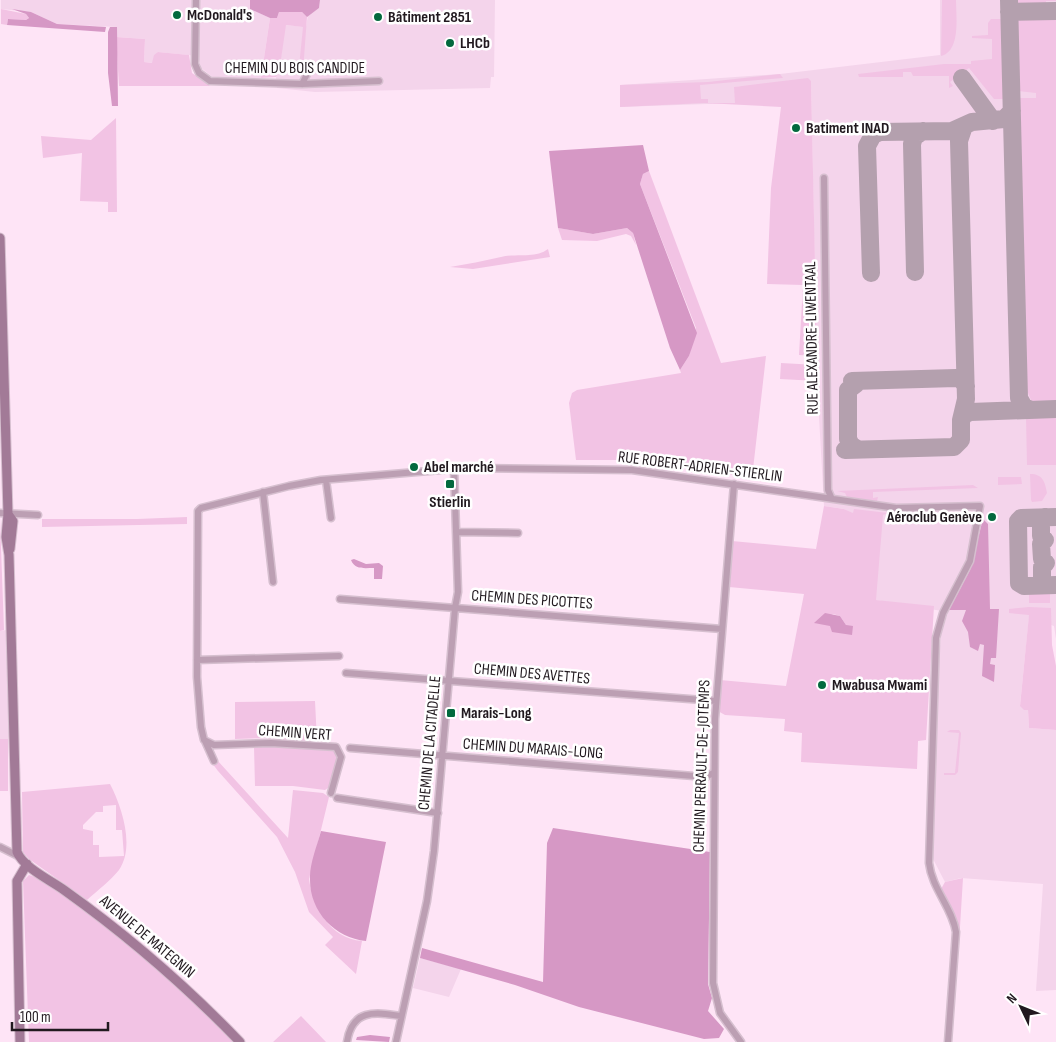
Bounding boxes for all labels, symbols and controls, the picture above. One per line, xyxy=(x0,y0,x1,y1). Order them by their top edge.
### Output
place label: McDonald's xyxy=(187,6,252,25)
place label: Bâtiment 2851 xyxy=(388,8,472,27)
marker: McDonald's xyxy=(171,9,183,21)
marker: Bâtiment 2851 xyxy=(372,11,384,23)
place label: LHCb xyxy=(460,34,490,53)
marker: LHCb xyxy=(444,37,456,49)
street label: CHEMIN DU BOIS CANDIDE xyxy=(225,59,365,78)
place label: Batiment INAD xyxy=(806,119,889,138)
marker: Batiment INAD xyxy=(790,122,802,134)
street label: RUE ALEXANDRE-LIWENTAAL xyxy=(801,261,823,415)
street label: RUE ROBERT-ADRIEN-STIERLIN xyxy=(617,447,783,487)
place label: Abel marché xyxy=(423,458,494,477)
marker: Abel marché xyxy=(408,461,420,473)
marker: Stierlin xyxy=(444,478,456,490)
place label: Stierlin xyxy=(429,493,471,512)
place label: Aéroclub Genève xyxy=(886,508,982,527)
marker: Aéroclub Genève xyxy=(986,511,998,523)
street label: CHEMIN DES PICOTTES xyxy=(471,586,593,614)
street label: CHEMIN DES AVETTES xyxy=(473,659,591,689)
street label: CHEMIN DE LA CITADELLE xyxy=(415,675,445,811)
place label: Mwabusa Mwami xyxy=(832,676,927,695)
street label: CHEMIN PERRAULT-DE-JOTEMPS xyxy=(689,679,715,853)
marker: Mwabusa Mwami xyxy=(816,679,828,691)
place label: Marais-Long xyxy=(461,704,532,723)
marker: Marais-Long xyxy=(445,707,457,719)
street label: CHEMIN VERT xyxy=(258,721,333,745)
street label: CHEMIN DU MARAIS-LONG xyxy=(462,735,604,763)
street label: AVENUE DE MATEGNIN xyxy=(95,891,199,982)
north arrow xyxy=(996,982,1046,1032)
text: N xyxy=(1003,990,1021,1007)
scale bar xyxy=(12,1000,109,1032)
text: 100 m xyxy=(20,1008,51,1027)

